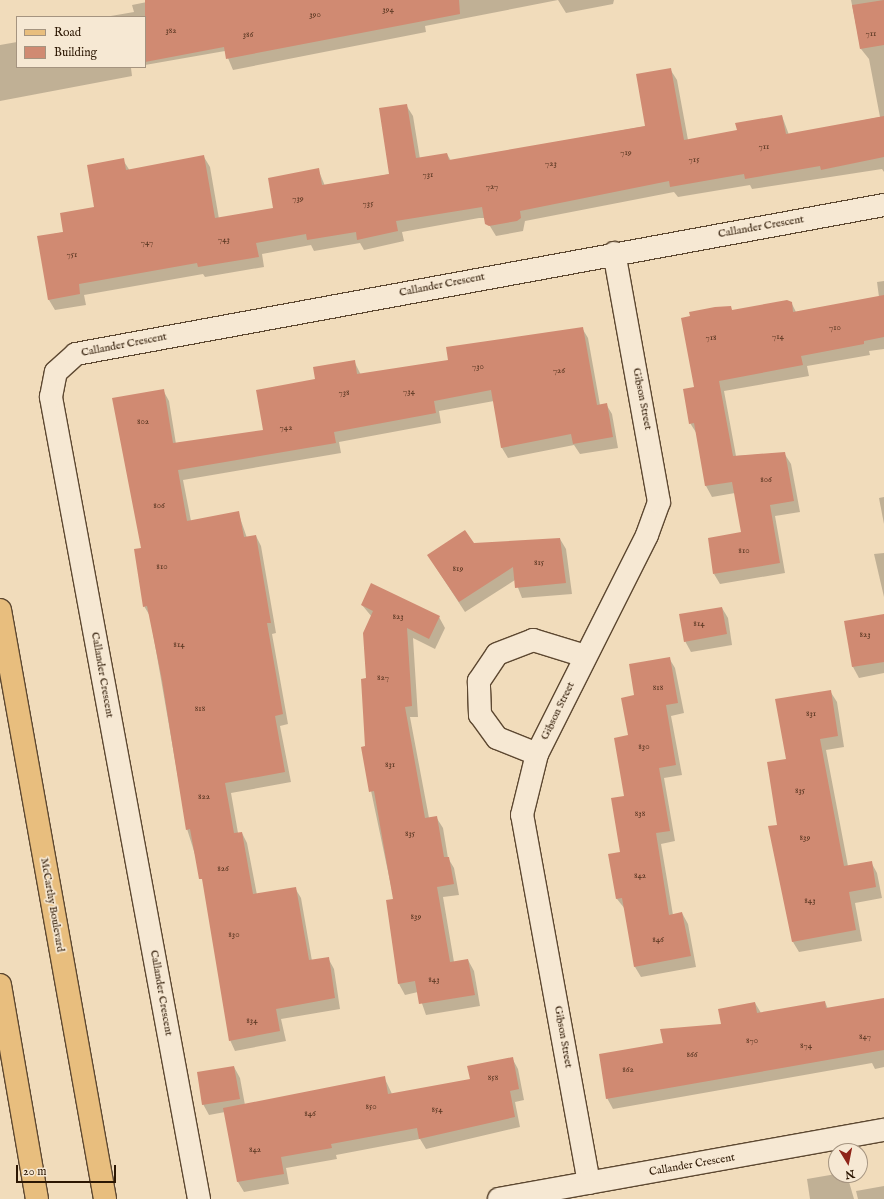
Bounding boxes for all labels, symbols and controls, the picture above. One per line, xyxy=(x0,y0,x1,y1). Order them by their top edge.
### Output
house number: 394 xyxy=(382,5,394,15)
house number: 390 xyxy=(309,10,321,20)
legend xyxy=(16,16,146,68)
text: Road xyxy=(54,25,81,40)
house number: 382 xyxy=(165,26,177,36)
house number: 711 xyxy=(866,29,876,39)
house number: 386 xyxy=(243,30,253,40)
text: Building xyxy=(54,45,97,60)
house number: 711 xyxy=(759,142,769,152)
house number: 719 xyxy=(620,148,632,158)
house number: 715 xyxy=(689,155,699,165)
house number: 723 xyxy=(545,159,557,169)
house number: 731 xyxy=(423,170,433,180)
house number: 727 xyxy=(486,182,498,192)
house number: 739 xyxy=(292,194,304,204)
house number: 735 xyxy=(363,199,373,209)
street label: Callander Crescent xyxy=(717,213,805,241)
house number: 743 xyxy=(218,235,230,245)
house number: 747 xyxy=(141,238,153,248)
house number: 751 xyxy=(67,250,77,260)
street label: Callander Crescent xyxy=(398,270,486,300)
house number: 710 xyxy=(829,323,841,333)
street label: Callander Crescent xyxy=(80,330,168,360)
house number: 714 xyxy=(772,332,784,342)
house number: 718 xyxy=(705,333,717,343)
house number: 730 xyxy=(472,362,484,372)
house number: 726 xyxy=(553,366,565,376)
street label: Gibson Street xyxy=(630,367,654,431)
house number: 734 xyxy=(403,387,415,397)
house number: 738 xyxy=(338,388,350,398)
house number: 802 xyxy=(137,417,149,427)
house number: 742 xyxy=(280,423,292,433)
house number: 806 xyxy=(760,475,772,485)
house number: 806 xyxy=(153,501,165,511)
house number: 810 xyxy=(738,546,750,556)
house number: 815 xyxy=(534,558,544,568)
house number: 810 xyxy=(156,562,168,572)
house number: 819 xyxy=(453,564,463,574)
house number: 823 xyxy=(392,612,404,622)
house number: 814 xyxy=(693,619,705,629)
house number: 823 xyxy=(859,630,871,640)
street label: Callander Crescent xyxy=(88,631,116,719)
house number: 814 xyxy=(173,640,185,650)
house number: 827 xyxy=(377,673,389,683)
street label: Gibson Street xyxy=(538,680,578,742)
house number: 818 xyxy=(653,683,663,693)
house number: 818 xyxy=(195,704,205,714)
house number: 831 xyxy=(806,709,816,719)
house number: 830 xyxy=(638,742,650,752)
house number: 831 xyxy=(385,760,395,770)
house number: 835 xyxy=(795,786,805,796)
house number: 822 xyxy=(198,792,210,802)
house number: 838 xyxy=(635,809,645,819)
house number: 835 xyxy=(405,829,415,839)
house number: 839 xyxy=(800,833,810,843)
street label: McCarthy Boulevard xyxy=(37,857,67,953)
house number: 826 xyxy=(217,864,229,874)
house number: 842 xyxy=(634,871,646,881)
house number: 843 xyxy=(804,896,816,906)
house number: 839 xyxy=(411,912,421,922)
house number: 830 xyxy=(228,930,240,940)
house number: 846 xyxy=(652,935,664,945)
street label: Callander Crescent xyxy=(147,949,175,1037)
house number: 843 xyxy=(428,975,440,985)
street label: Gibson Street xyxy=(551,1005,575,1069)
house number: 834 xyxy=(246,1016,258,1026)
house number: 847 xyxy=(859,1032,871,1042)
house number: 870 xyxy=(746,1036,758,1046)
house number: 874 xyxy=(800,1041,812,1051)
house number: 866 xyxy=(686,1050,698,1060)
house number: 862 xyxy=(622,1065,634,1075)
house number: 858 xyxy=(488,1073,498,1083)
house number: 850 xyxy=(365,1102,377,1112)
house number: 854 xyxy=(431,1105,443,1115)
house number: 846 xyxy=(304,1109,316,1119)
north arrow xyxy=(828,1143,868,1183)
house number: 842 xyxy=(249,1145,261,1155)
street label: Callander Crescent xyxy=(648,1151,736,1179)
scale bar xyxy=(18,1157,118,1183)
text: 20 m xyxy=(23,1164,46,1179)
text: N xyxy=(844,1166,856,1182)

